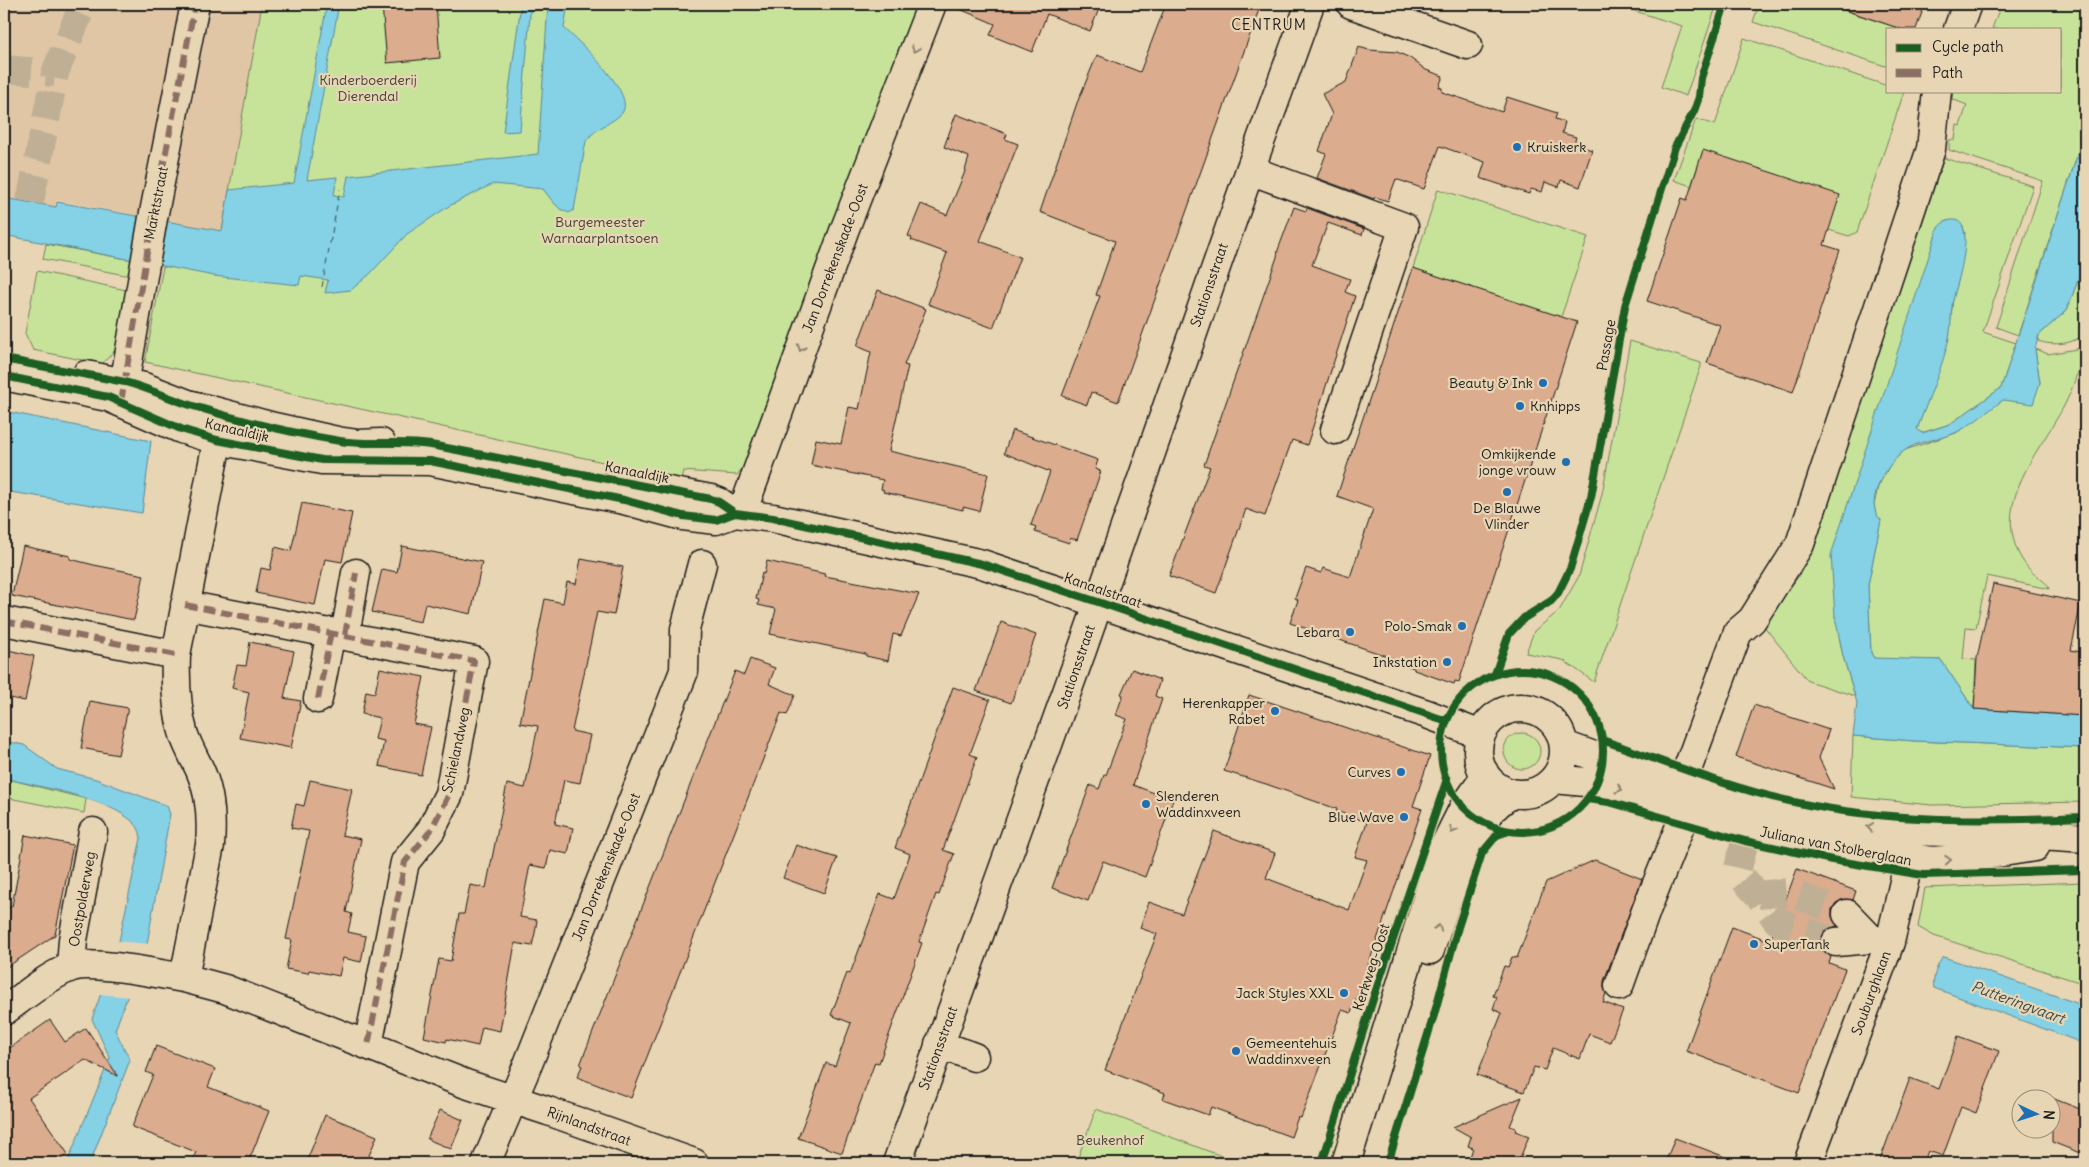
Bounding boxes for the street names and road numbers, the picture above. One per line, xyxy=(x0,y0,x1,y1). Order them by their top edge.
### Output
street label: Marktstraat xyxy=(140,165,172,241)
street label: Jan Dorrekenskade-Oost xyxy=(798,181,872,335)
street label: Stationsstraat xyxy=(1186,240,1232,329)
street label: Passage xyxy=(1593,318,1619,372)
street label: Kanaaldijk xyxy=(203,414,271,446)
street label: Kanaaldijk xyxy=(603,457,671,487)
street label: Kanaalstraat xyxy=(1062,568,1144,612)
street label: Stationsstraat xyxy=(1053,622,1099,711)
street label: Schielandweg xyxy=(438,705,474,795)
street label: Jan Dorrekenskade-Oost xyxy=(568,790,644,944)
street label: Juliana van Stolberglaan xyxy=(1759,822,1913,870)
street label: Oostpolderweg xyxy=(65,850,99,948)
street label: Kerkweg-Oost xyxy=(1348,921,1394,1013)
street label: Souburghlaan xyxy=(1847,948,1895,1038)
street label: Stationsstraat xyxy=(915,1003,962,1092)
street label: Rijnlandstraat xyxy=(545,1102,634,1150)

